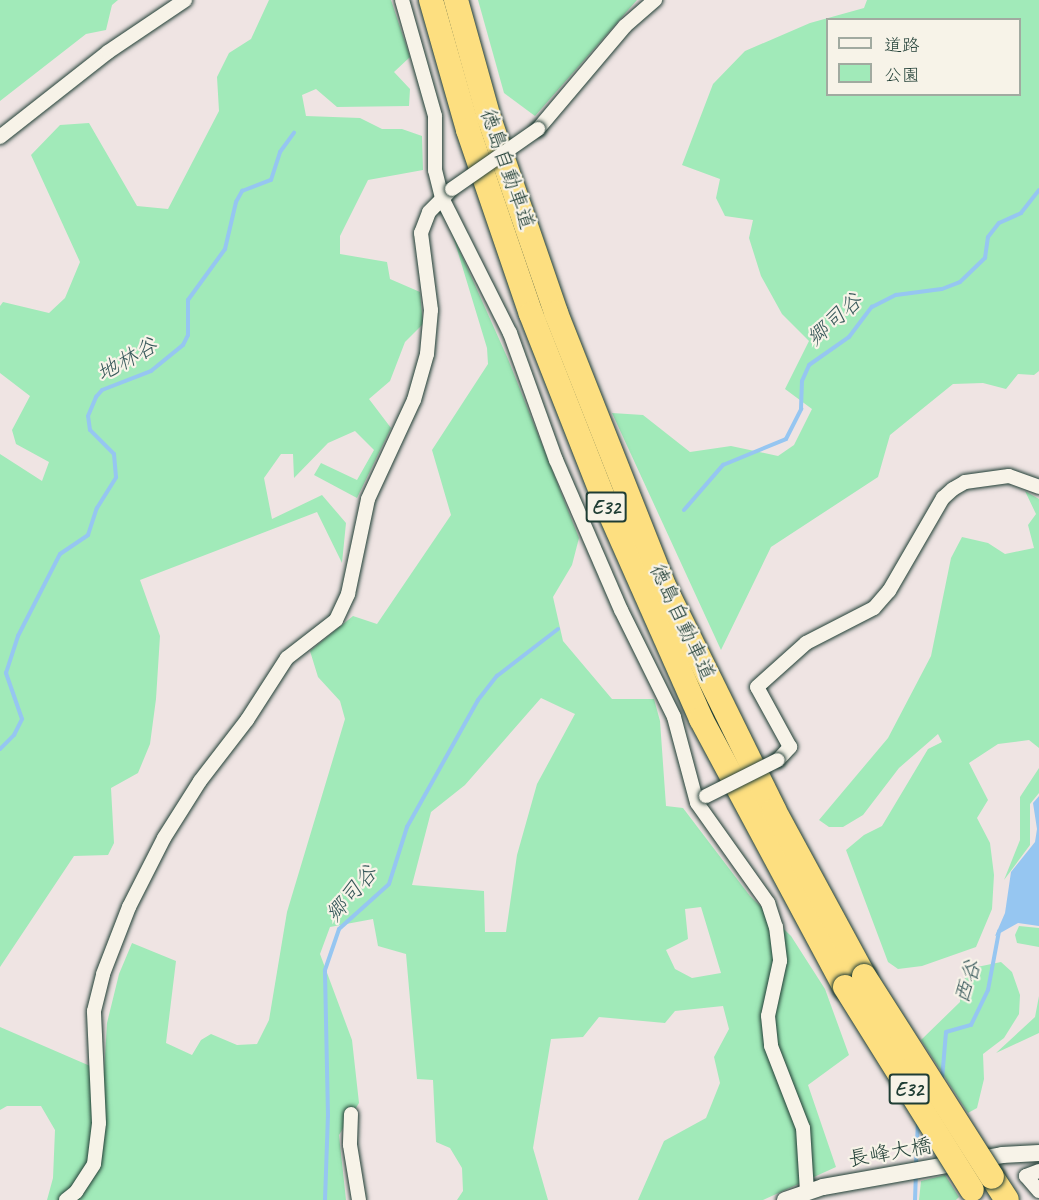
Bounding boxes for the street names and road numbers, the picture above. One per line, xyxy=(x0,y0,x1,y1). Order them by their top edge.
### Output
street label: 徳島自動車道 xyxy=(476,105,540,233)
road number: E32 xyxy=(585,490,627,524)
street label: 徳島自動車道 xyxy=(645,560,721,684)
road number: E32 xyxy=(888,1072,930,1106)
street label: 長峰大橋 xyxy=(846,1132,934,1172)

